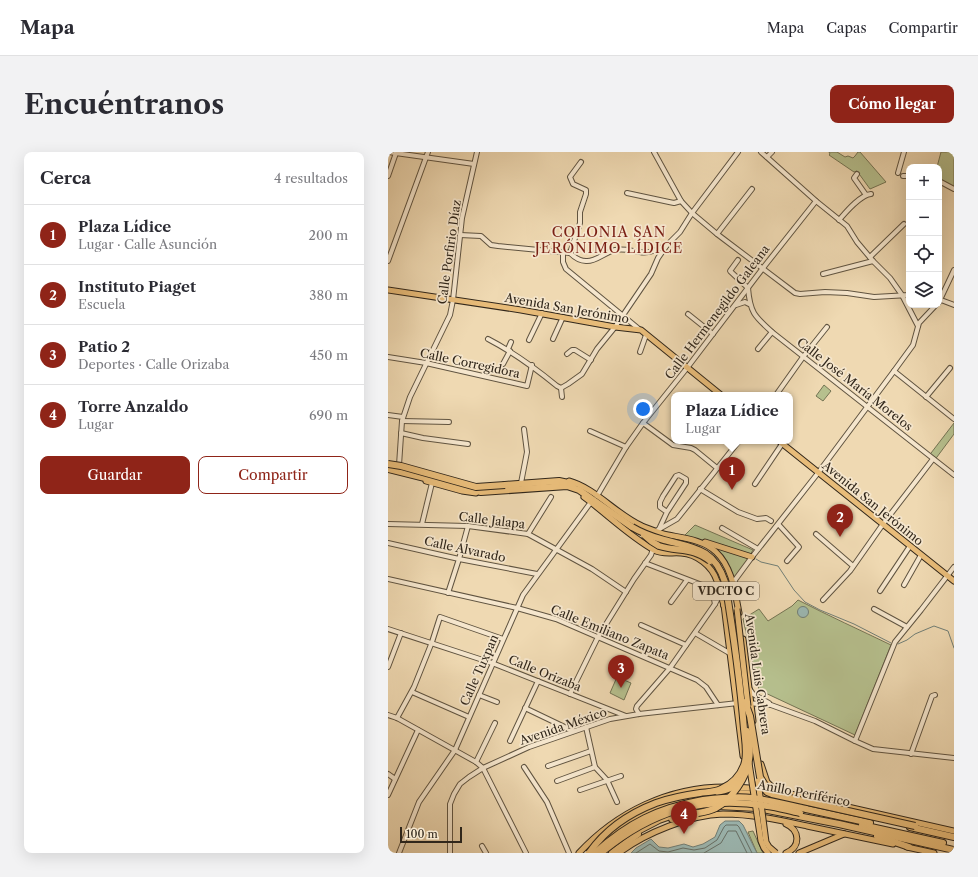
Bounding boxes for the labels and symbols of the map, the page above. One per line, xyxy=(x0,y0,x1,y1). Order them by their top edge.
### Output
street label: Calle Porfirio Díaz xyxy=(434,199,464,305)
district label: COLONIA SAN JERÓNIMO LÍDICE xyxy=(533,223,683,257)
street label: Calle Hermenegildo Galeana xyxy=(662,241,773,382)
street label: Avenida San Jerónimo xyxy=(503,290,630,326)
street label: Calle José María Morelos xyxy=(794,334,916,434)
street label: Calle Corregidora xyxy=(419,345,522,381)
your location xyxy=(633,399,653,419)
pin: 1 xyxy=(719,457,745,490)
street label: Avenida San Jerónimo xyxy=(819,457,927,548)
pin: 2 xyxy=(827,504,853,537)
street label: Calle Jalapa xyxy=(458,508,527,532)
street label: Calle Alvarado xyxy=(423,533,507,565)
road number: VDCTO C xyxy=(693,582,759,600)
street label: Calle Emiliano Zapata xyxy=(549,601,672,663)
street label: Avenida Luis Cabrera xyxy=(742,612,774,736)
street label: Calle Tuxpan xyxy=(457,632,502,708)
street label: Calle Orizaba xyxy=(506,652,584,695)
pin: 3 xyxy=(608,655,634,688)
street label: Avenida México xyxy=(516,704,609,748)
street label: Anillo Periférico xyxy=(755,776,852,809)
pin: 4 xyxy=(671,801,697,834)
scale bar xyxy=(400,825,462,844)

